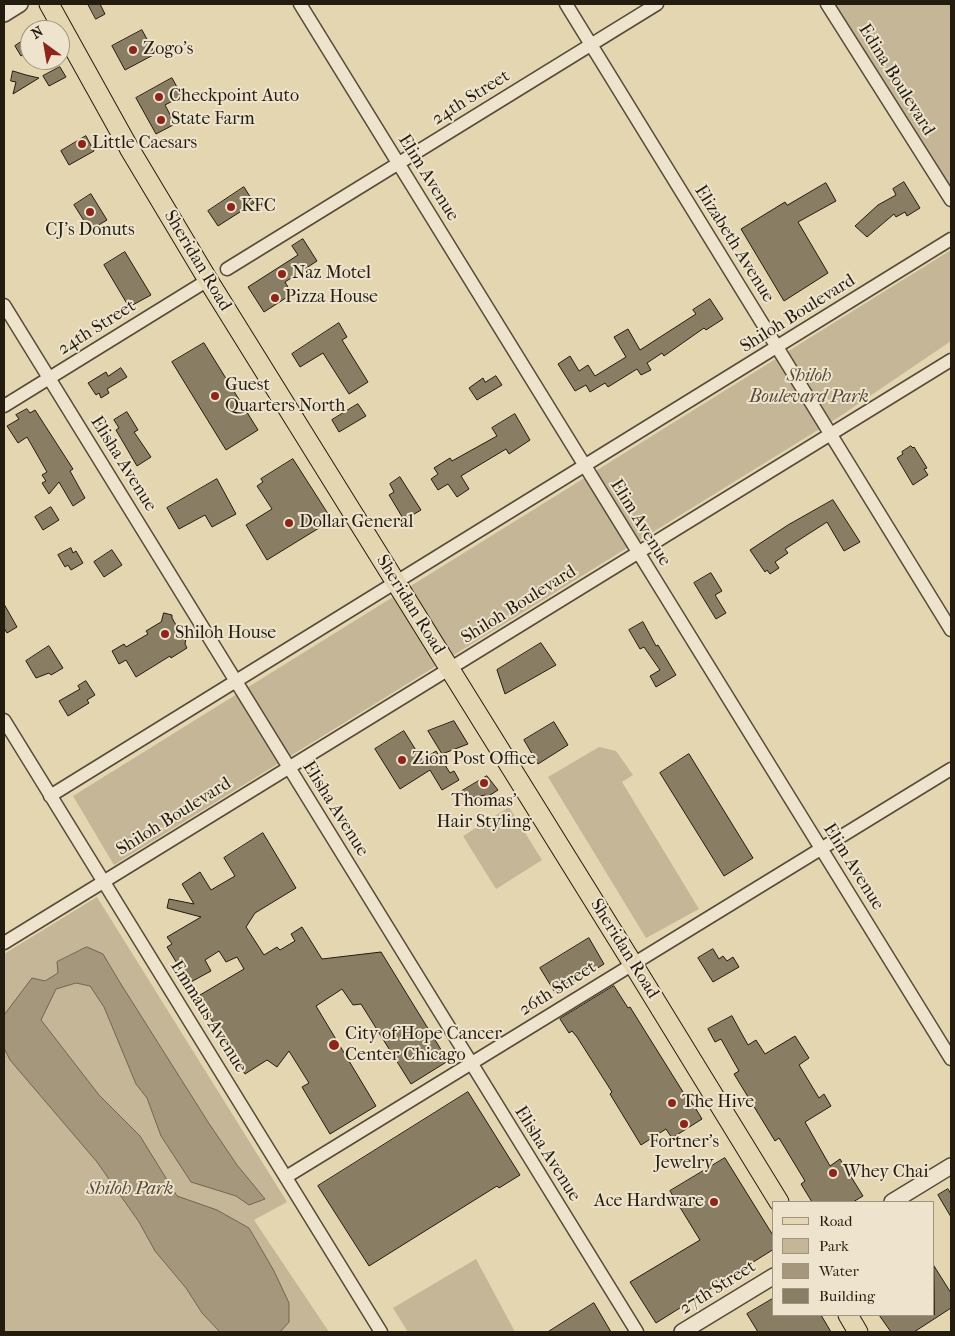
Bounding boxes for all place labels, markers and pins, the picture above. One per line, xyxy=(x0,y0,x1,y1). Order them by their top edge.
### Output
place label: Zogo's xyxy=(143,39,193,61)
marker: Zogo's xyxy=(127,44,139,56)
place label: Checkpoint Auto xyxy=(169,86,299,108)
marker: Checkpoint Auto xyxy=(153,91,165,103)
place label: State Farm xyxy=(171,109,255,131)
marker: State Farm xyxy=(155,114,167,126)
place label: Little Caesars xyxy=(92,133,197,155)
marker: Little Caesars xyxy=(76,138,88,150)
place label: KFC xyxy=(241,196,276,218)
marker: KFC xyxy=(225,201,237,213)
marker: CJ's Donuts xyxy=(84,206,96,218)
place label: CJ's Donuts xyxy=(45,220,135,242)
place label: Naz Motel xyxy=(292,263,371,285)
marker: Naz Motel xyxy=(276,268,288,280)
place label: Pizza House xyxy=(285,287,378,309)
marker: Pizza House xyxy=(269,292,281,304)
place label: Guest Quarters North xyxy=(225,375,345,418)
marker: Guest Quarters North xyxy=(209,390,221,402)
place label: Dollar General xyxy=(299,512,413,534)
marker: Dollar General xyxy=(283,517,295,529)
place label: Shiloh House xyxy=(175,623,276,645)
marker: Shiloh House xyxy=(159,628,171,640)
place label: Zion Post Office xyxy=(412,749,536,771)
marker: Zion Post Office xyxy=(396,754,408,766)
marker: Thomas' Hair Styling xyxy=(478,777,490,789)
place label: Thomas' Hair Styling xyxy=(437,791,531,834)
place label: City of Hope Cancer Center Chicago xyxy=(345,1024,502,1066)
marker: City of Hope Cancer Center Chicago xyxy=(327,1038,341,1052)
place label: The Hive xyxy=(682,1092,754,1114)
marker: The Hive xyxy=(666,1097,678,1109)
marker: Fortner's Jewelry xyxy=(678,1118,690,1130)
place label: Fortner's Jewelry xyxy=(649,1132,719,1174)
place label: Whey Chai xyxy=(843,1162,929,1184)
marker: Whey Chai xyxy=(827,1167,839,1179)
place label: Ace Hardware xyxy=(594,1191,704,1213)
marker: Ace Hardware xyxy=(708,1196,720,1208)

